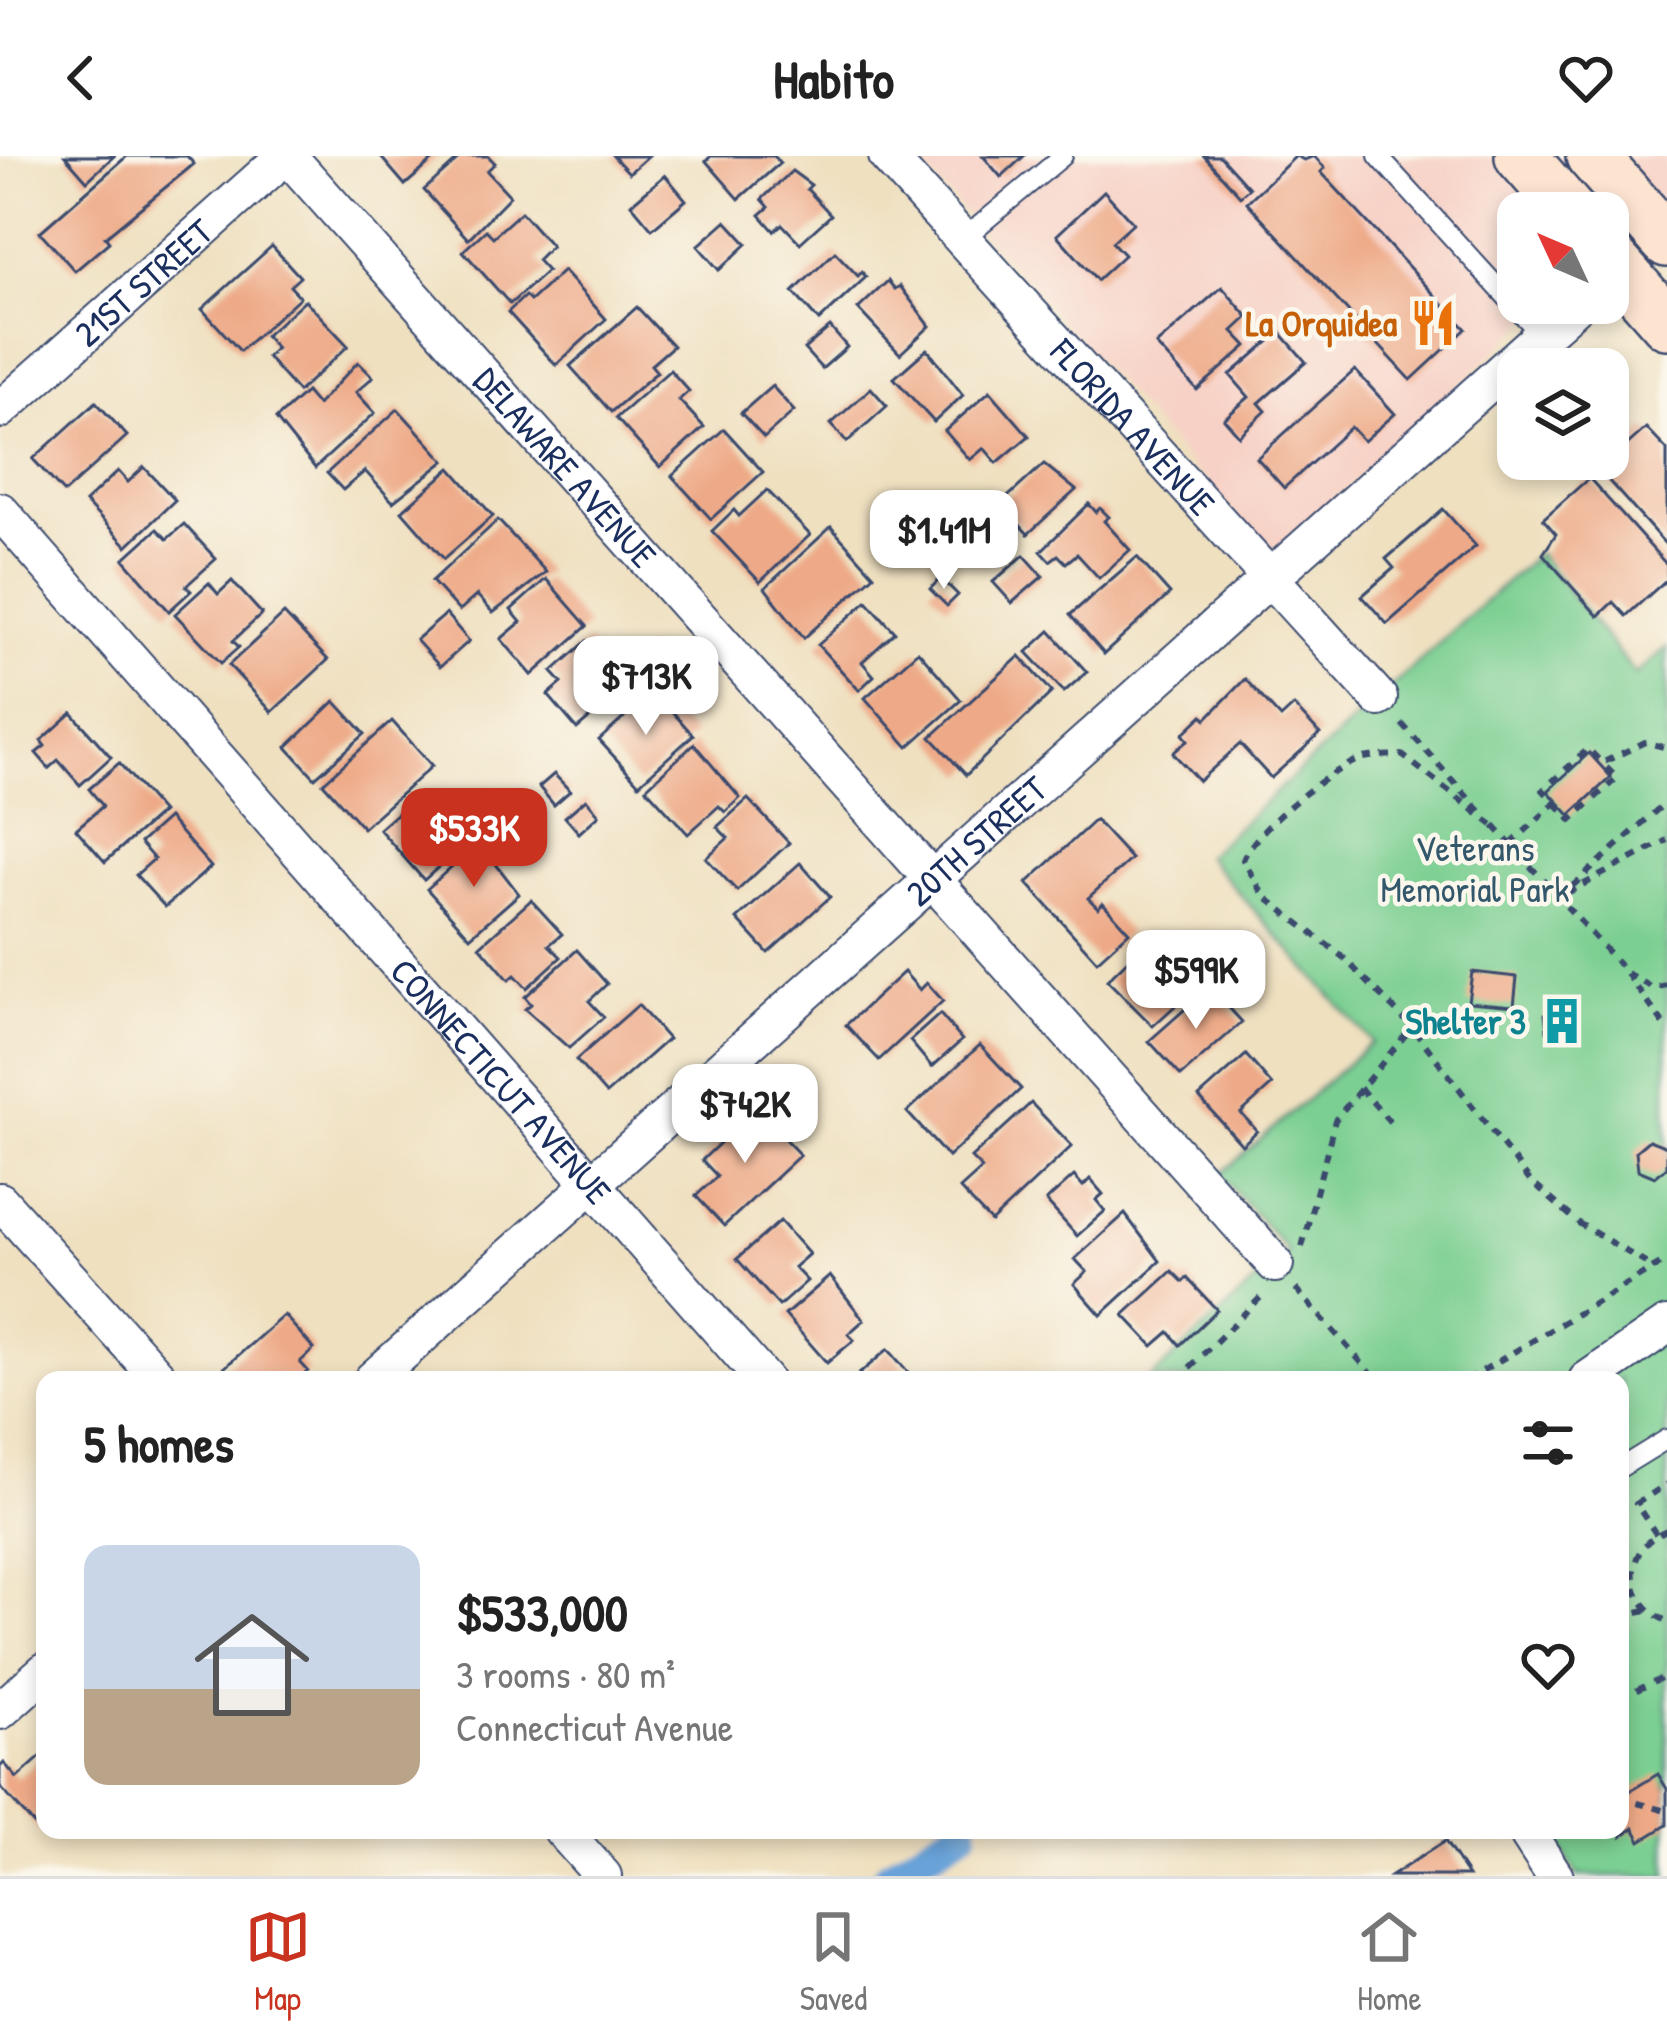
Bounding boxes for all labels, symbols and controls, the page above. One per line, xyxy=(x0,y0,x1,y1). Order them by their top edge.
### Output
text: Habito xyxy=(773,42,894,115)
icon: back xyxy=(48,45,114,111)
icon: heart xyxy=(1553,45,1619,111)
north arrow xyxy=(1497,192,1629,324)
map controls xyxy=(1497,192,1629,480)
street label: 21ST STREET xyxy=(63,206,224,357)
place label: La Orquidea xyxy=(1246,298,1397,348)
restaurant icon: La Orquidea xyxy=(1408,298,1458,348)
street label: FLORIDA AVENUE xyxy=(1039,327,1227,526)
button: layers xyxy=(1497,348,1629,480)
street label: DELAWARE AVENUE xyxy=(463,356,668,578)
pin: $1.41M xyxy=(846,490,1042,592)
text: $1.41M xyxy=(897,502,991,555)
pin: $713K xyxy=(562,636,730,738)
text: $713K xyxy=(600,648,692,701)
street label: 20TH STREET xyxy=(895,763,1058,916)
pin: $533K xyxy=(390,788,558,890)
text: $533K xyxy=(428,800,520,853)
park label: Veterans Memorial Park xyxy=(1381,823,1569,913)
pin: $599K xyxy=(1112,930,1280,1032)
text: $599K xyxy=(1153,942,1239,995)
street label: CONNECTICUT AVENUE xyxy=(380,947,623,1214)
place label: Shelter 3 xyxy=(1405,996,1526,1045)
building icon: Shelter 3 xyxy=(1537,996,1587,1046)
pin: $742K xyxy=(661,1064,829,1166)
text: $742K xyxy=(699,1076,791,1129)
text: 5 homes xyxy=(84,1409,234,1478)
icon: filters xyxy=(1515,1410,1581,1476)
text: $533,000 xyxy=(456,1578,628,1647)
icon: home xyxy=(180,1593,324,1737)
icon: heart xyxy=(1515,1632,1581,1698)
text: 3 rooms · 80 m² xyxy=(456,1647,675,1700)
text: Connecticut Avenue xyxy=(456,1700,733,1753)
tab: Map xyxy=(245,1904,311,2020)
tab: Saved xyxy=(800,1904,867,2020)
tab: Home xyxy=(1356,1904,1422,2020)

